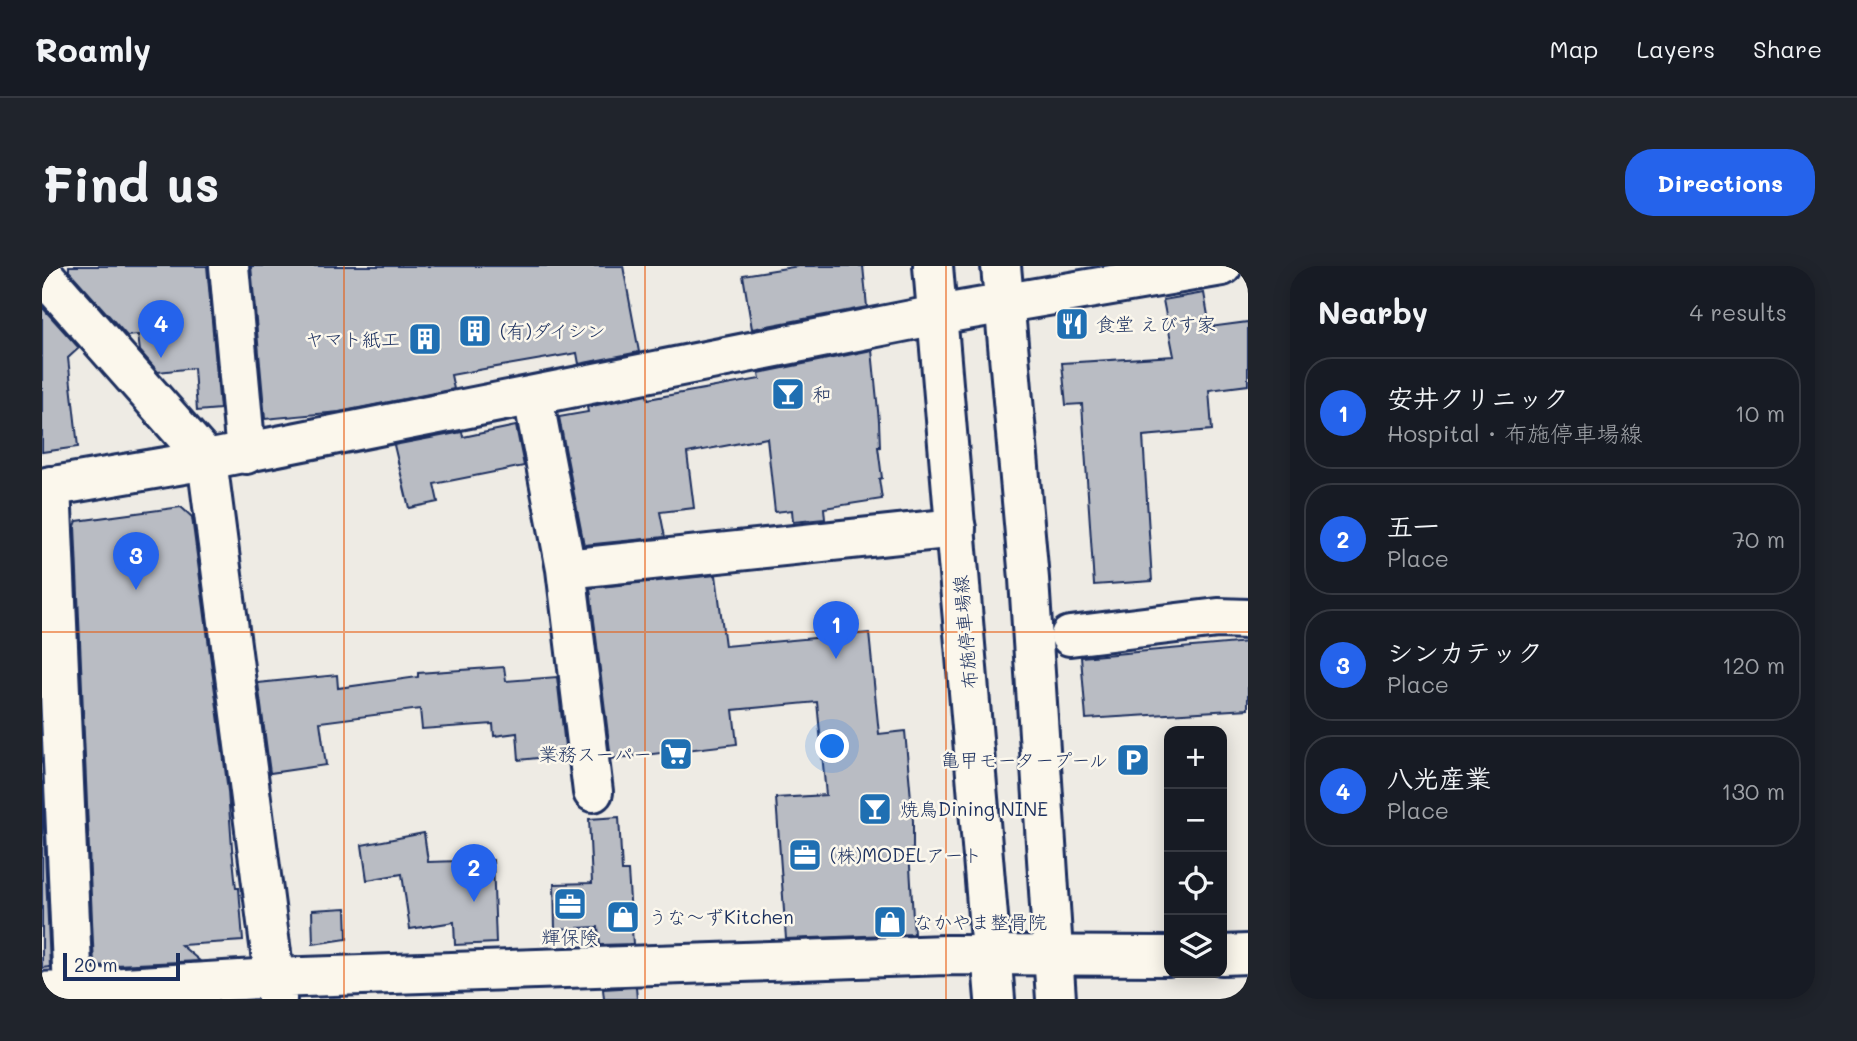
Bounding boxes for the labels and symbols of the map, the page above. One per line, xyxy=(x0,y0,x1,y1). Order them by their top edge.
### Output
pin: 4 xyxy=(138,300,184,358)
restaurant icon: 食堂 えびす家 xyxy=(1053,305,1091,343)
place label: 食堂 えびす家 xyxy=(1096,311,1216,336)
building icon: (有)ダイシン xyxy=(456,312,494,350)
place label: (有)ダイシン xyxy=(500,318,606,343)
building icon: ヤマト紙工 xyxy=(406,320,444,358)
place label: ヤマト紙工 xyxy=(305,326,400,351)
bar icon: 和 xyxy=(769,375,807,413)
place label: 和 xyxy=(812,381,831,406)
pin: 3 xyxy=(113,532,159,590)
street label: 布施停車場線 xyxy=(947,574,982,690)
pin: 1 xyxy=(813,601,859,659)
your location xyxy=(815,729,849,763)
supermarket icon: 業務スーパー xyxy=(657,735,695,773)
place label: 業務スーパー xyxy=(539,741,652,766)
parking icon: 亀甲モータープール xyxy=(1114,741,1152,779)
place label: 亀甲モータープール xyxy=(940,747,1108,772)
bar icon: 焼鳥Dining NINE xyxy=(856,790,894,828)
place label: 焼鳥Dining NINE xyxy=(900,796,1048,821)
office icon: (株)MODELアート xyxy=(786,836,824,874)
place label: (株)MODELアート xyxy=(830,842,982,867)
pin: 2 xyxy=(451,844,497,902)
office icon: 輝保険 xyxy=(551,885,589,923)
shop icon: うな〜ずKitchen xyxy=(604,898,642,936)
shop icon: なかやま整骨院 xyxy=(871,903,909,941)
place label: うな〜ずKitchen xyxy=(648,904,794,929)
place label: なかやま整骨院 xyxy=(914,909,1047,934)
place label: 輝保険 xyxy=(541,924,599,949)
scale bar xyxy=(63,950,180,982)

